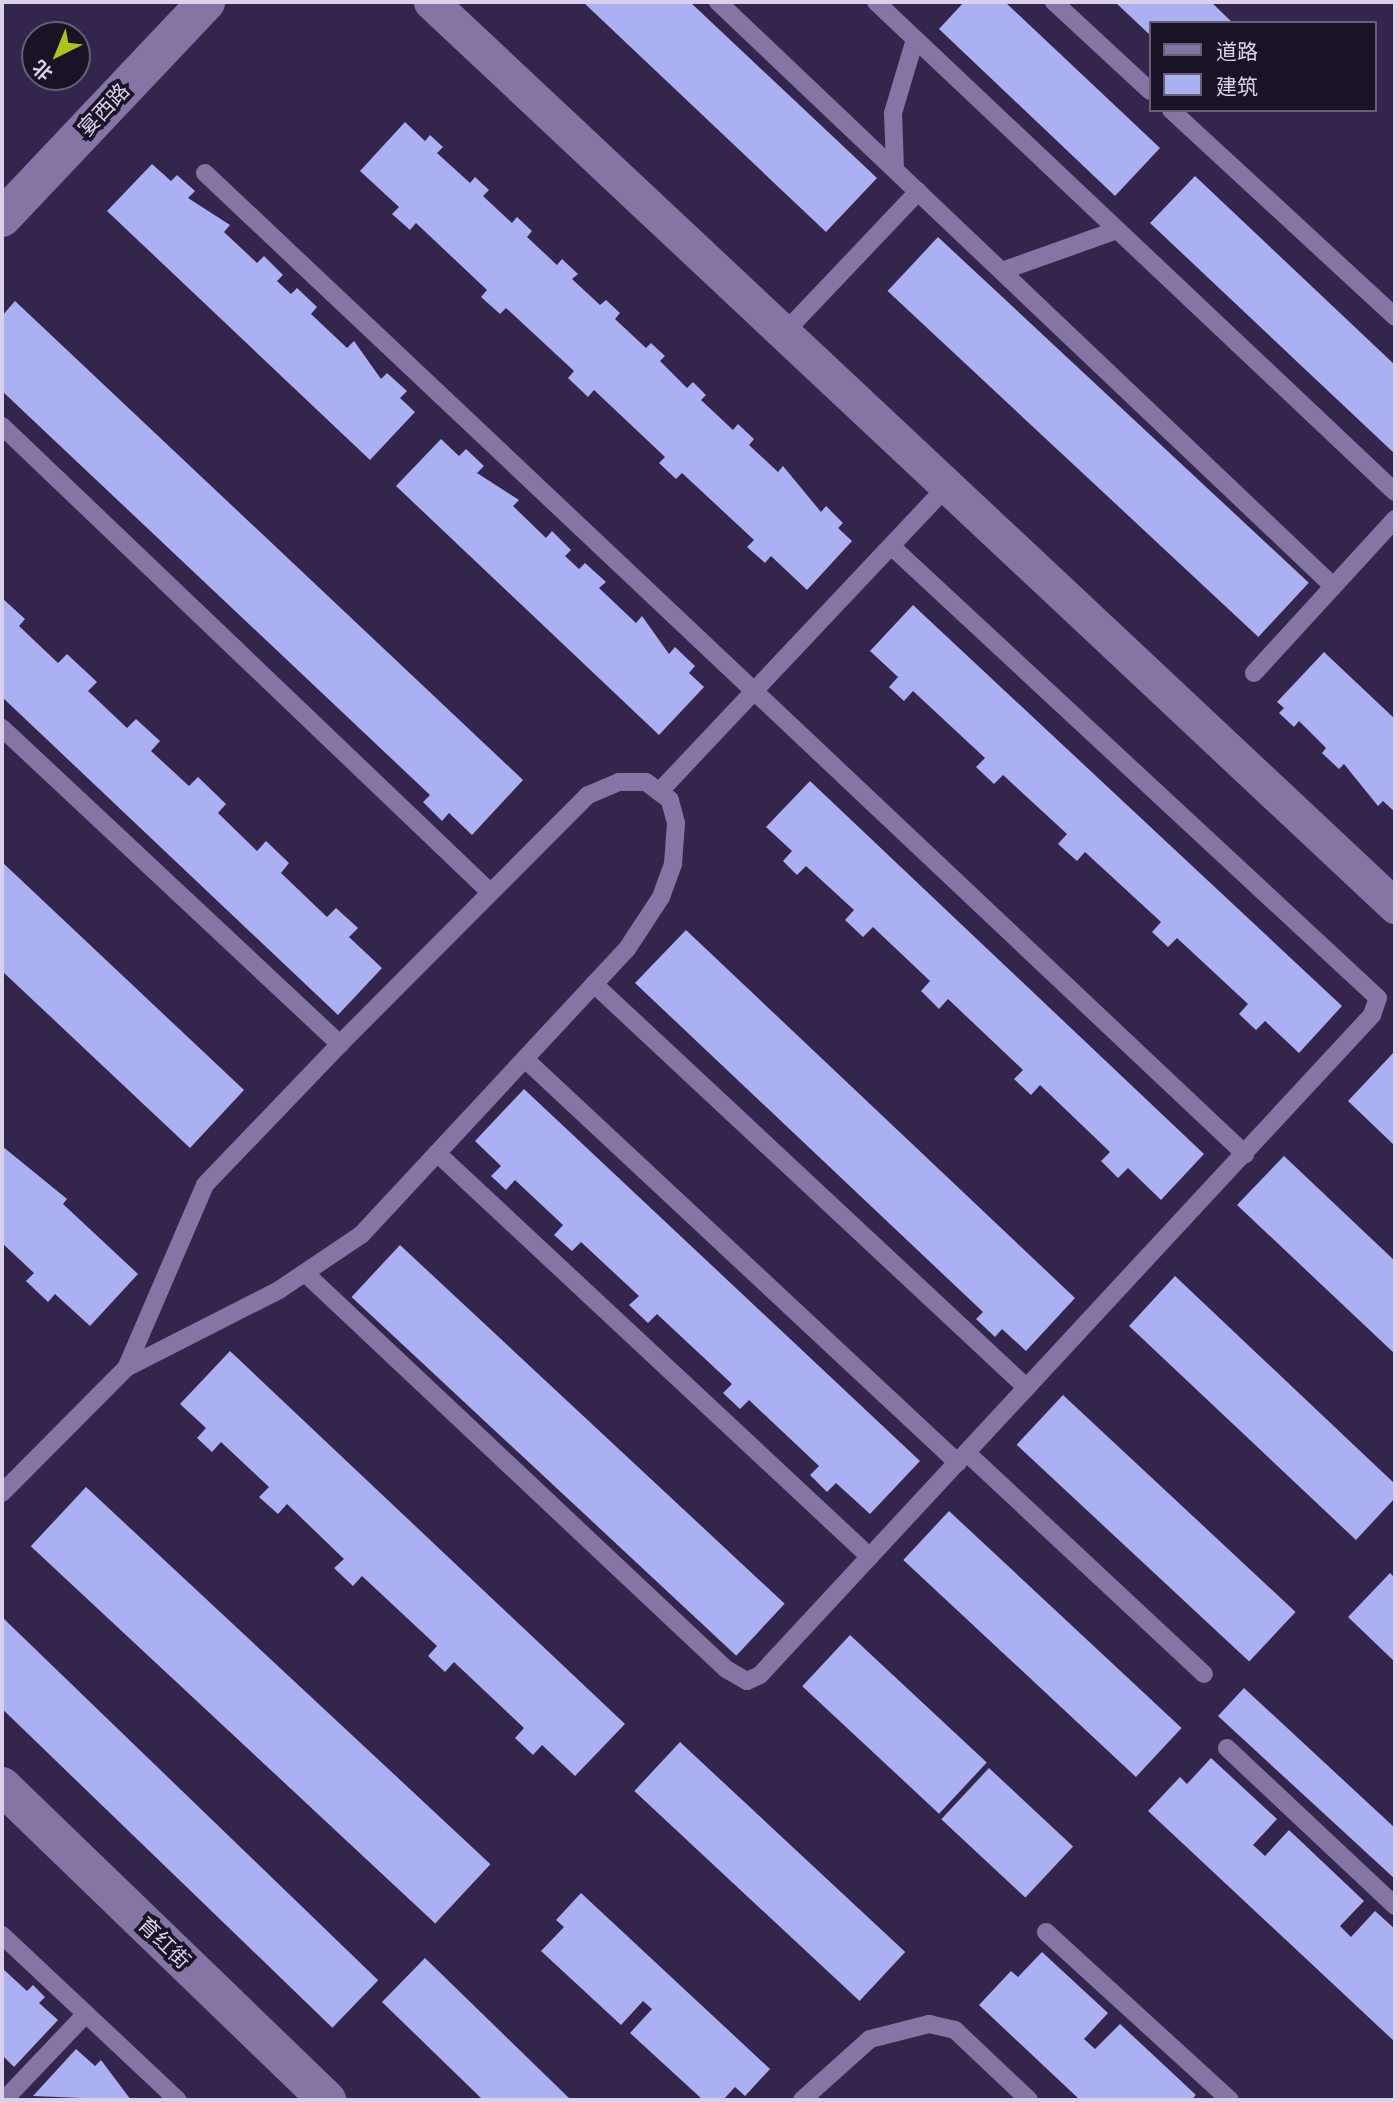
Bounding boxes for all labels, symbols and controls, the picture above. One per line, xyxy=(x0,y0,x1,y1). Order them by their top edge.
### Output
north arrow xyxy=(21,21,91,91)
legend xyxy=(1148,21,1376,112)
text: 道路 xyxy=(1216,40,1258,63)
text: 北 xyxy=(29,56,57,84)
text: 建筑 xyxy=(1216,75,1258,98)
street label: 宴西路 xyxy=(73,78,135,142)
street label: 育红街 xyxy=(133,1912,195,1974)

